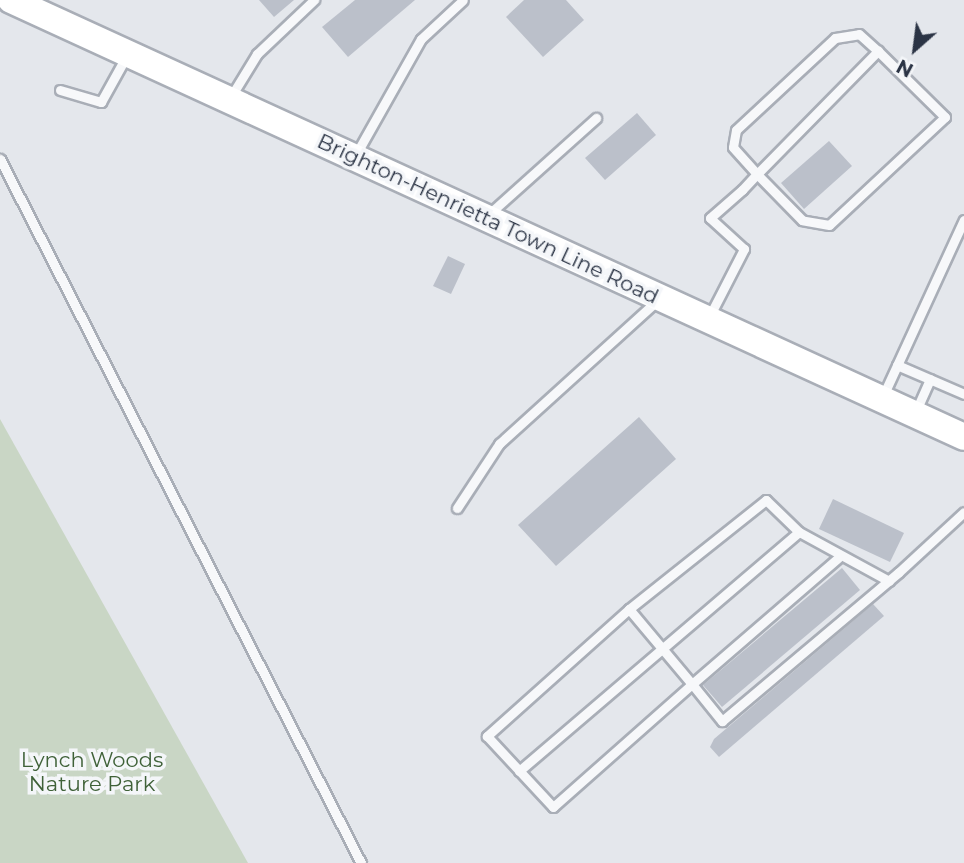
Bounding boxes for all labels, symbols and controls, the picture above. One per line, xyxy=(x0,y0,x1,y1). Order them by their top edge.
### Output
north arrow xyxy=(880,14,950,84)
text: N xyxy=(893,54,917,82)
street label: Brighton-Henrietta Town Line Road xyxy=(313,129,663,309)
park label: Lynch Woods Nature Park xyxy=(21,747,163,797)

